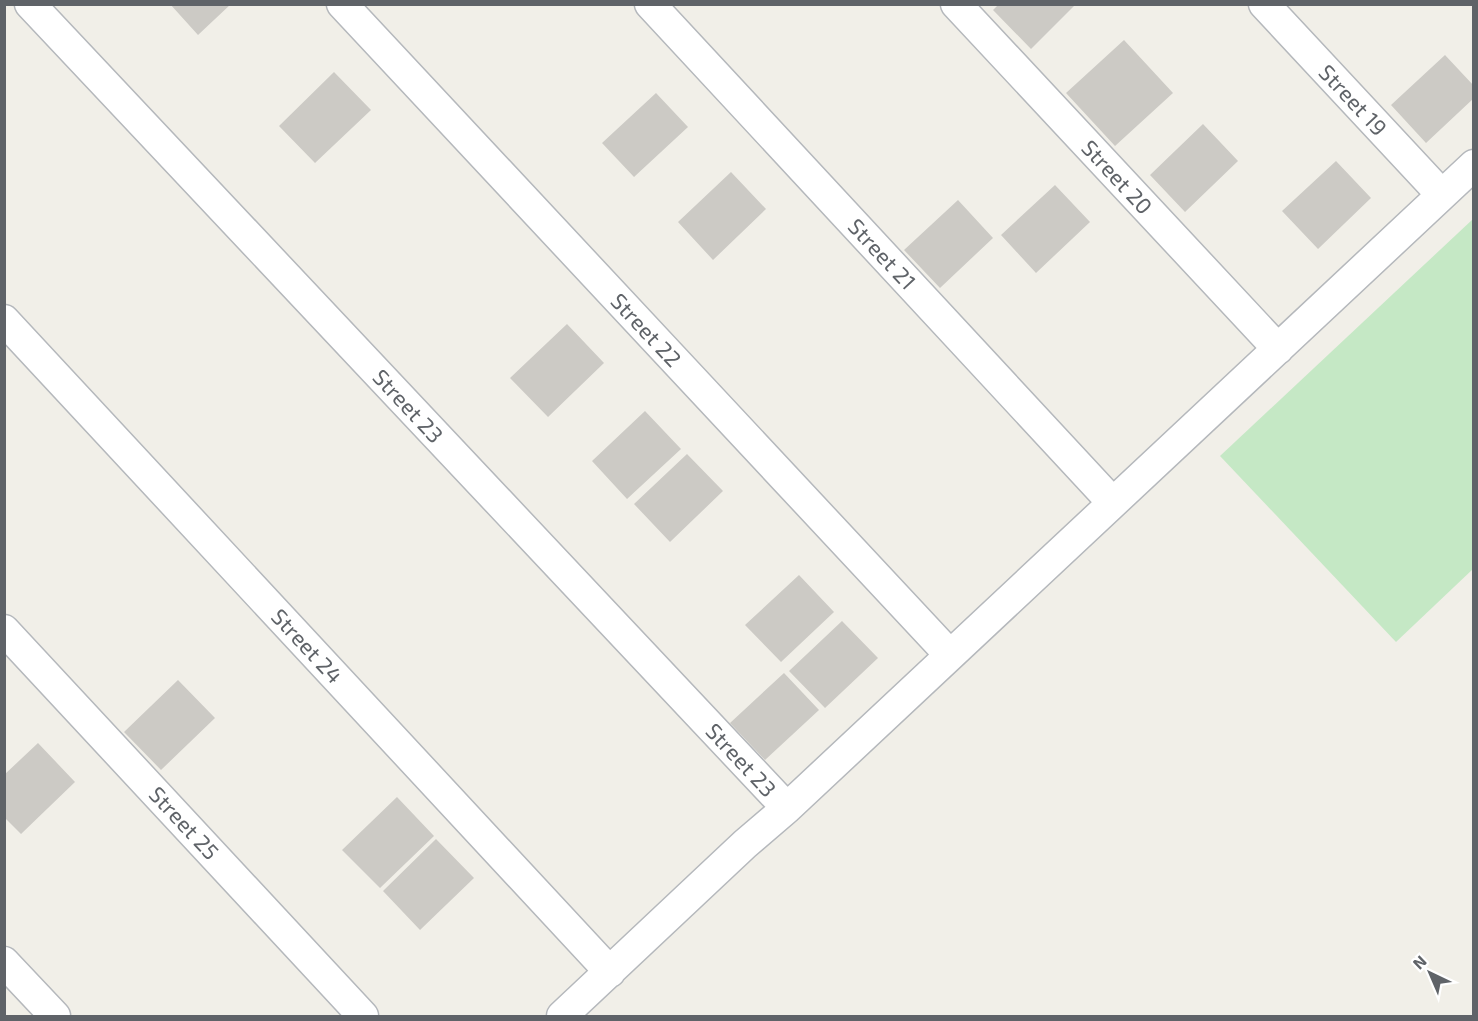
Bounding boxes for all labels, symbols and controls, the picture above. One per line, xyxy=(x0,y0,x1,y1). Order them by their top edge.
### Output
street label: Street 19 xyxy=(1314,58,1393,140)
street label: Street 20 xyxy=(1077,134,1159,219)
street label: Street 21 xyxy=(843,213,922,294)
street label: Street 22 xyxy=(606,287,687,371)
street label: Street 23 xyxy=(368,363,449,447)
street label: Street 24 xyxy=(267,603,349,688)
street label: Street 23 xyxy=(701,717,782,801)
street label: Street 25 xyxy=(144,780,225,864)
north arrow xyxy=(1400,943,1460,1003)
text: N xyxy=(1408,951,1430,973)

